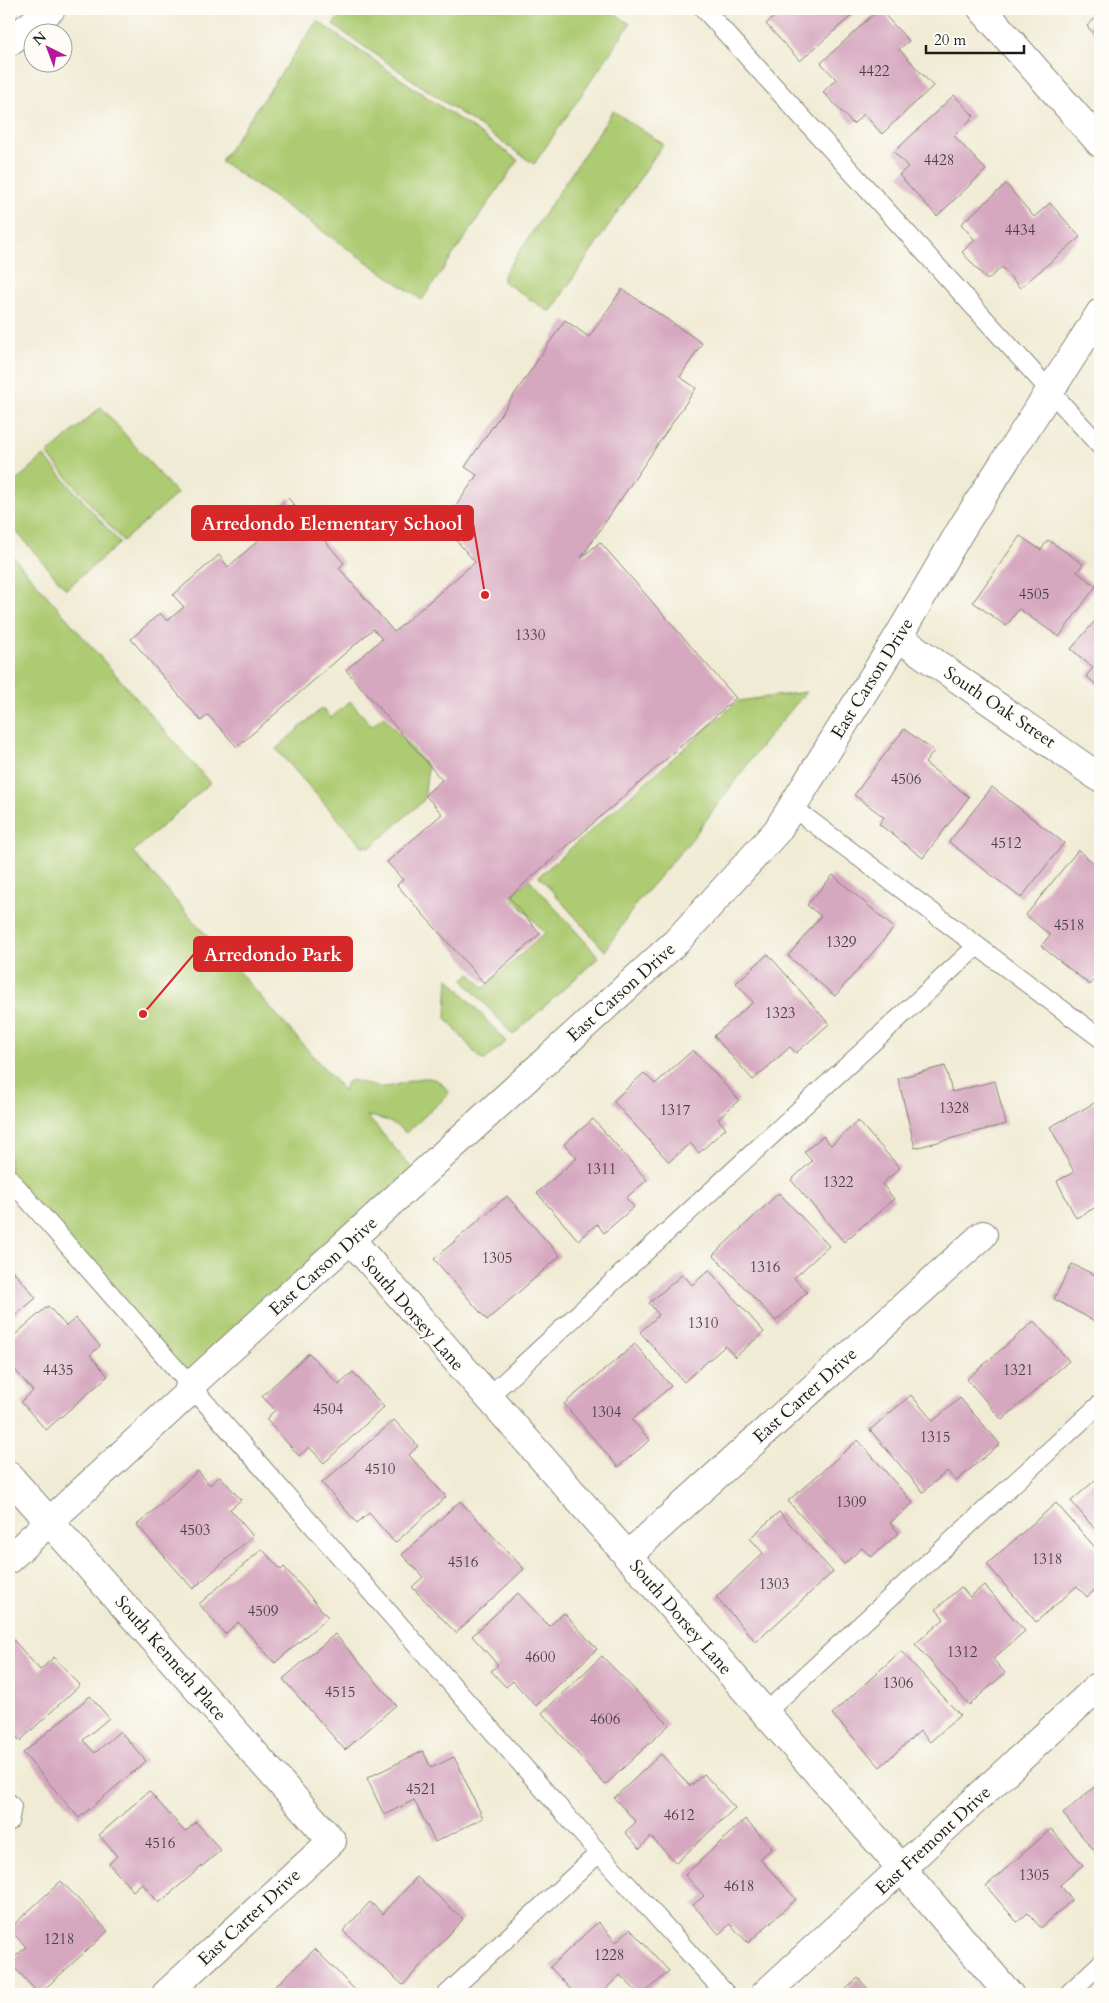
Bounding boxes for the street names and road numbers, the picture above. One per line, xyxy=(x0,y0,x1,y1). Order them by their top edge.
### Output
street label: East Carson Drive xyxy=(825,613,920,743)
street label: South Oak Street xyxy=(939,661,1061,754)
street label: East Carson Drive xyxy=(562,937,681,1048)
street label: East Carson Drive xyxy=(264,1211,383,1322)
street label: South Dorsey Lane xyxy=(355,1250,470,1376)
street label: East Carter Drive xyxy=(748,1342,863,1449)
street label: South Dorsey Lane xyxy=(623,1554,738,1680)
street label: South Kenneth Place xyxy=(109,1590,232,1727)
street label: East Fremont Drive xyxy=(870,1780,997,1901)
street label: East Carter Drive xyxy=(192,1863,306,1972)

